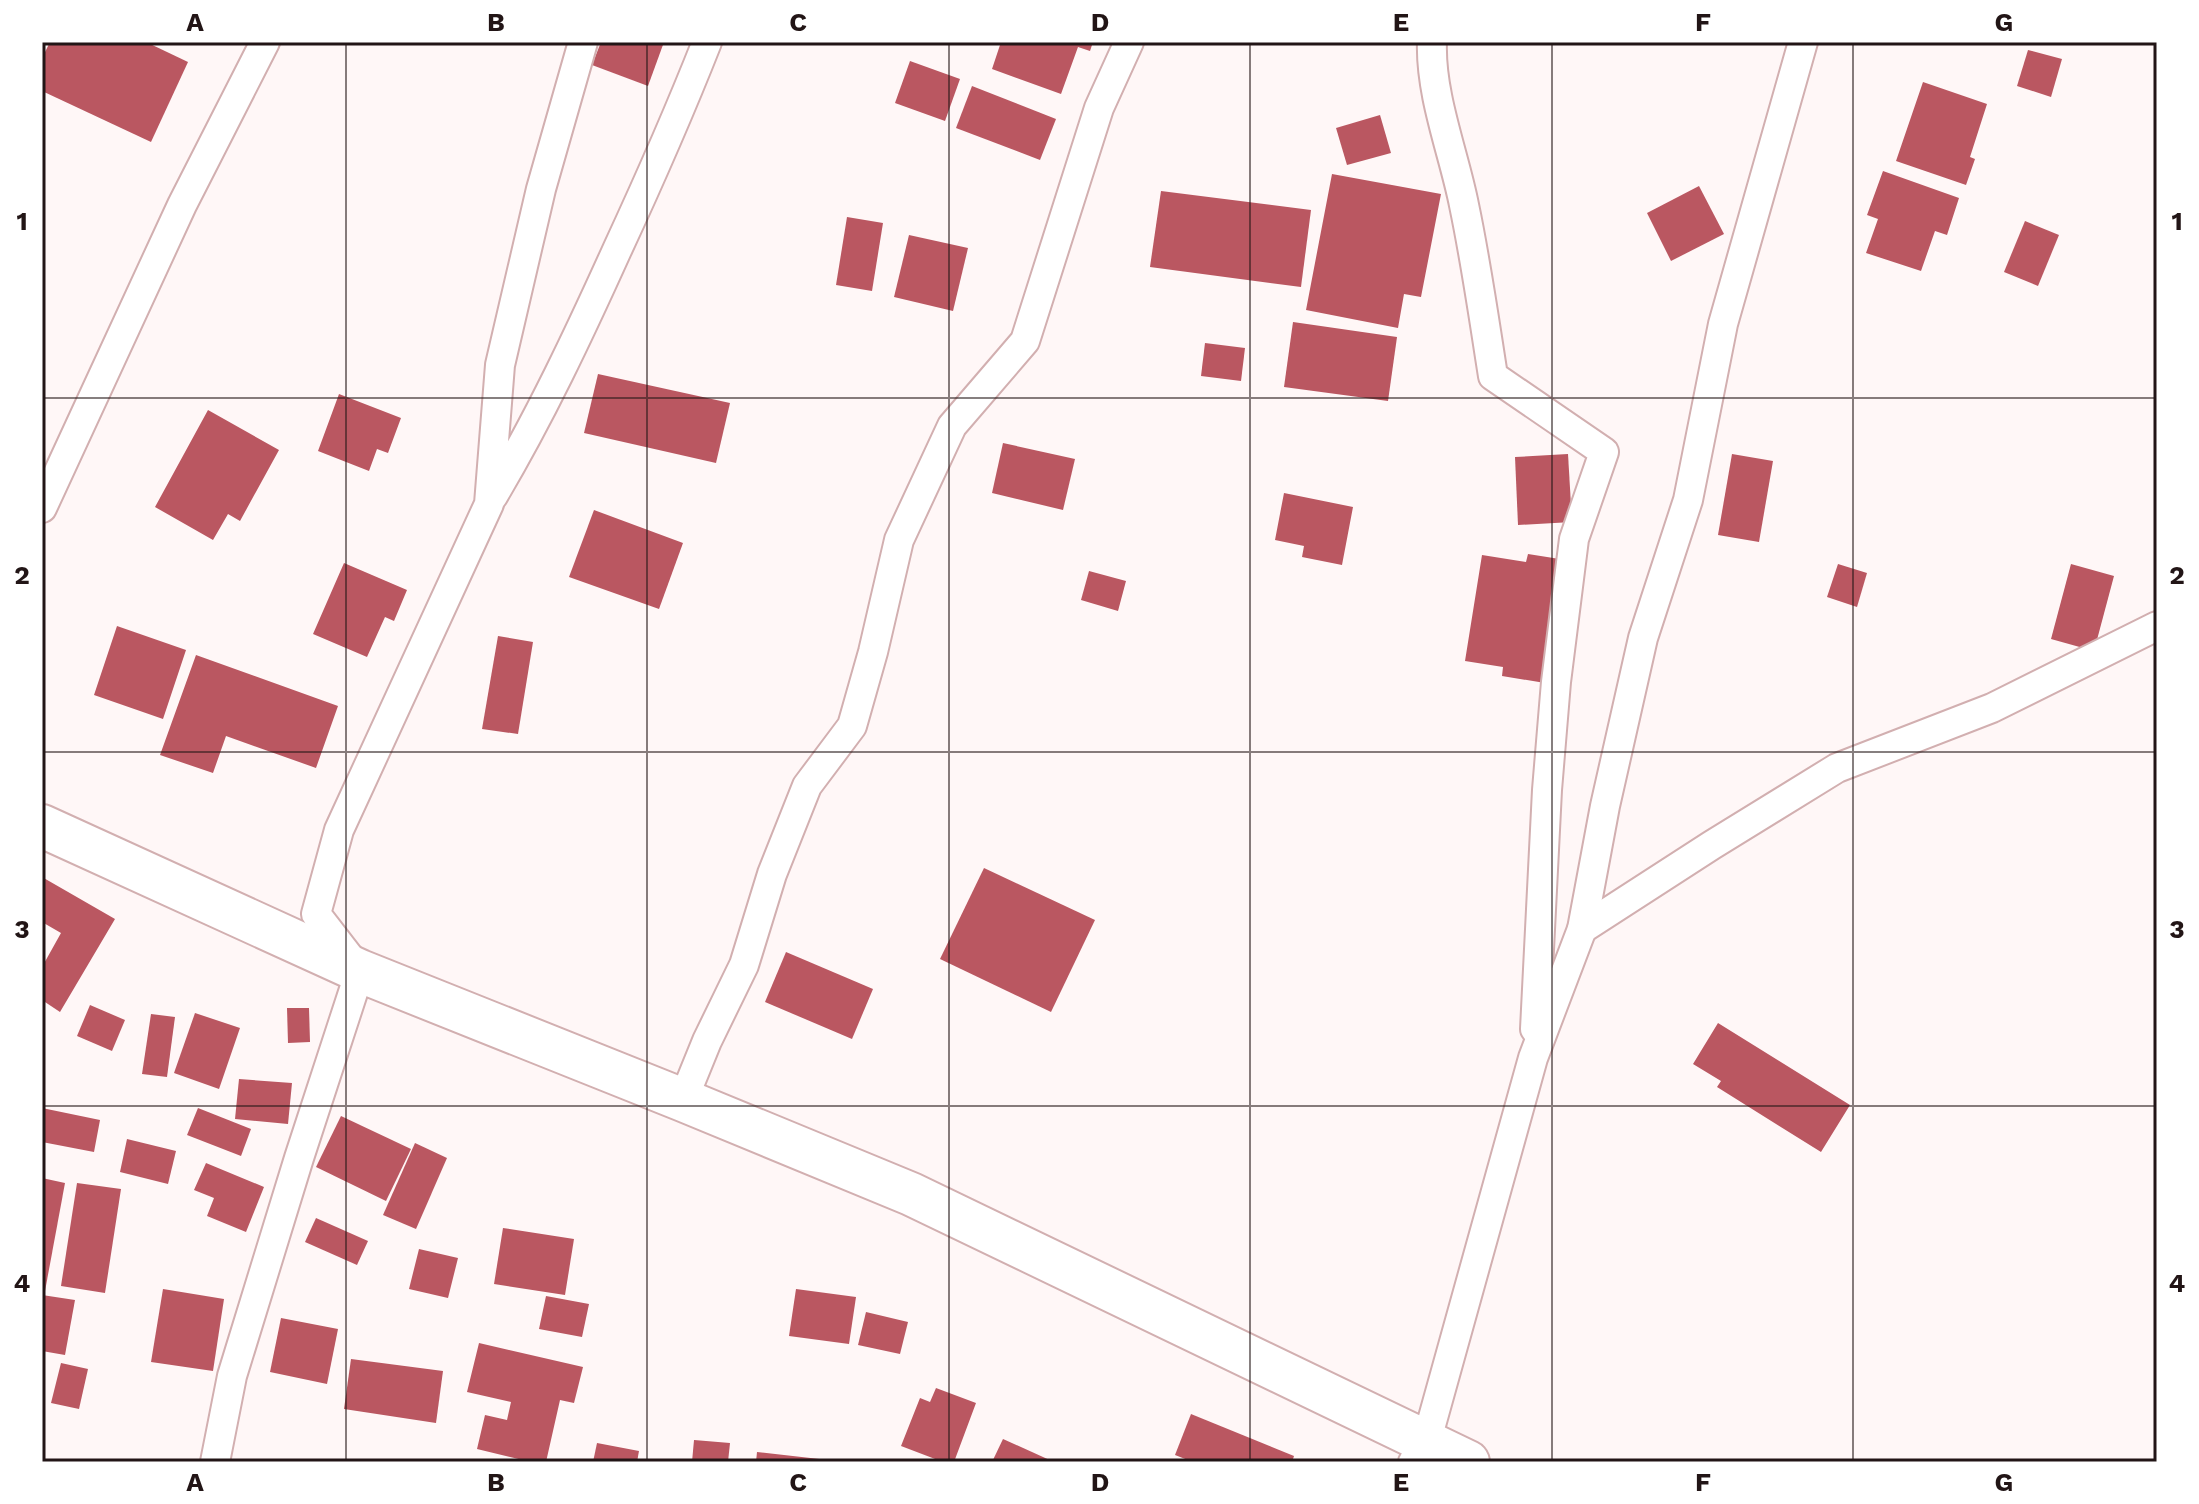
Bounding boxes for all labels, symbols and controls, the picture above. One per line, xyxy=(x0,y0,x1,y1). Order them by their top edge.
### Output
text: A xyxy=(186,7,204,37)
text: B xyxy=(487,7,505,37)
text: C xyxy=(789,7,807,37)
text: D xyxy=(1091,7,1109,37)
text: E xyxy=(1393,7,1409,37)
text: F xyxy=(1695,7,1711,37)
text: G xyxy=(1995,7,2013,37)
text: 1 xyxy=(16,206,28,236)
text: 1 xyxy=(2171,206,2183,236)
text: 2 xyxy=(14,560,30,590)
text: 2 xyxy=(2169,560,2185,590)
text: 3 xyxy=(14,914,30,944)
text: 3 xyxy=(2169,914,2185,944)
text: 4 xyxy=(14,1268,31,1298)
text: 4 xyxy=(2169,1268,2186,1298)
text: A xyxy=(186,1467,204,1497)
text: B xyxy=(487,1467,505,1497)
text: C xyxy=(789,1467,807,1497)
text: D xyxy=(1091,1467,1109,1497)
text: E xyxy=(1393,1467,1409,1497)
text: F xyxy=(1695,1467,1711,1497)
text: G xyxy=(1995,1467,2013,1497)

